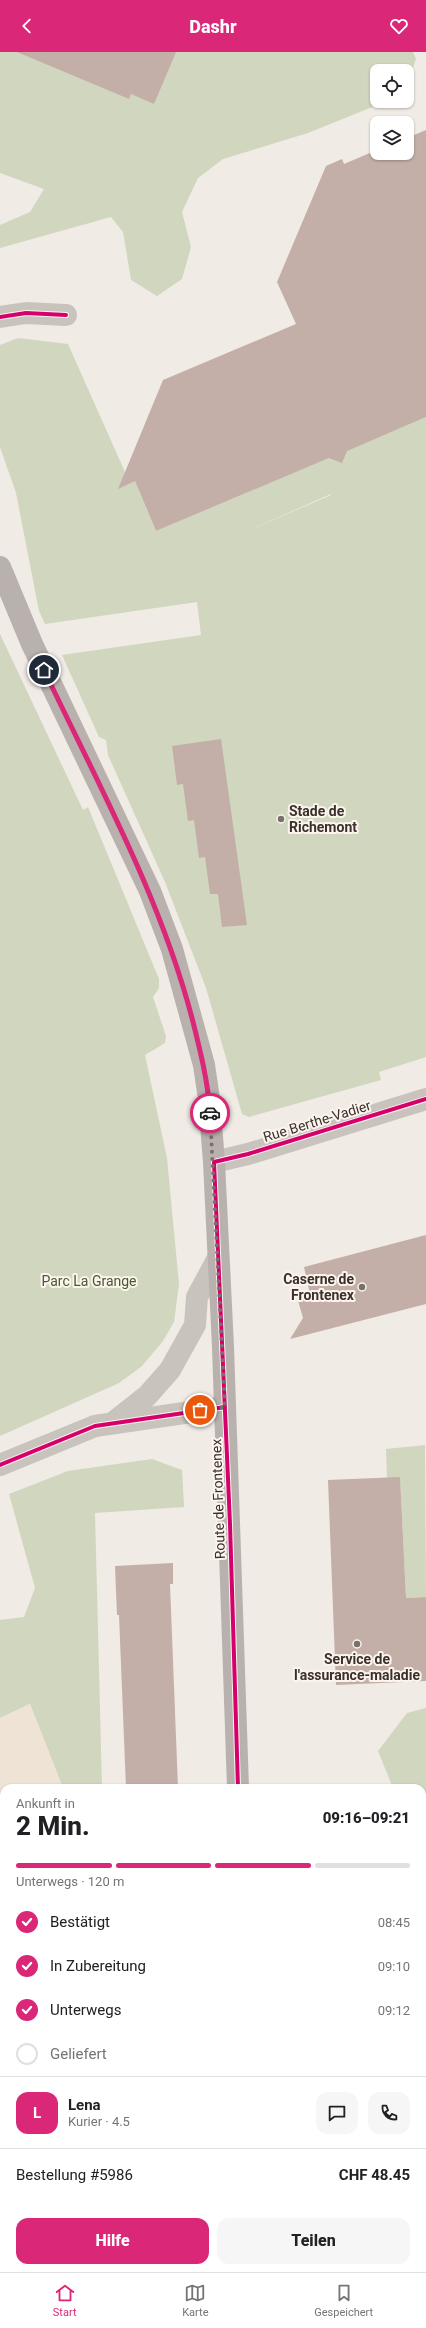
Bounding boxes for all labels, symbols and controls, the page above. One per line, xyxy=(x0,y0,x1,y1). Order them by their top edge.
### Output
icon: back xyxy=(16,15,38,37)
icon: heart xyxy=(388,15,410,37)
text: Dashr xyxy=(189,16,237,37)
map controls xyxy=(370,64,414,160)
button: locate xyxy=(370,64,414,108)
button: layers xyxy=(370,116,414,160)
pin xyxy=(27,653,61,687)
icon: home xyxy=(33,659,55,681)
place label: Stade de Richemont xyxy=(289,803,357,835)
marker: Stade de Richemont xyxy=(276,814,286,824)
courier xyxy=(190,1093,230,1133)
street label: Rue Berthe-Vadier xyxy=(261,1097,373,1145)
icon: car xyxy=(199,1102,221,1124)
place label: Caserne de Frontenex xyxy=(283,1271,355,1303)
park label: Parc La Grange xyxy=(41,1273,137,1289)
marker: Caserne de Frontenex xyxy=(357,1282,367,1292)
pin xyxy=(183,1393,217,1427)
icon: bag xyxy=(189,1399,211,1421)
street label: Route de Frontenex xyxy=(208,1438,228,1560)
marker: Service de l'assurance-maladie xyxy=(352,1639,362,1649)
place label: Service de l'assurance-maladie xyxy=(294,1651,420,1683)
text: Ankunft in xyxy=(16,1796,75,1811)
text: 09:16–09:21 xyxy=(323,1809,410,1827)
text: 2 Min. xyxy=(16,1811,90,1841)
text: Unterwegs · 120 m xyxy=(16,1874,124,1889)
icon: check xyxy=(16,1911,38,1933)
text: Bestätigt xyxy=(50,1913,110,1931)
text: 08:45 xyxy=(378,1915,410,1930)
icon: check xyxy=(16,1955,38,1977)
text: In Zubereitung xyxy=(50,1957,146,1975)
text: 09:10 xyxy=(378,1959,410,1974)
icon: check xyxy=(16,1999,38,2021)
text: Unterwegs xyxy=(50,2001,121,2019)
text: 09:12 xyxy=(378,2003,410,2018)
text: Geliefert xyxy=(50,2045,107,2063)
button: chat xyxy=(316,2092,358,2134)
button: phone xyxy=(368,2092,410,2134)
text: Lena xyxy=(68,2096,101,2114)
text: L xyxy=(33,2104,41,2122)
text: Kurier · 4.5 xyxy=(68,2114,130,2129)
text: Bestellung #5986 xyxy=(16,2166,133,2184)
text: CHF 48.45 xyxy=(339,2166,410,2184)
button: Hilfe xyxy=(16,2218,209,2264)
button: Teilen xyxy=(217,2218,410,2264)
tab: Start xyxy=(53,2282,77,2319)
tab: Karte xyxy=(182,2282,209,2319)
tab: Gespeichert xyxy=(314,2282,373,2319)

